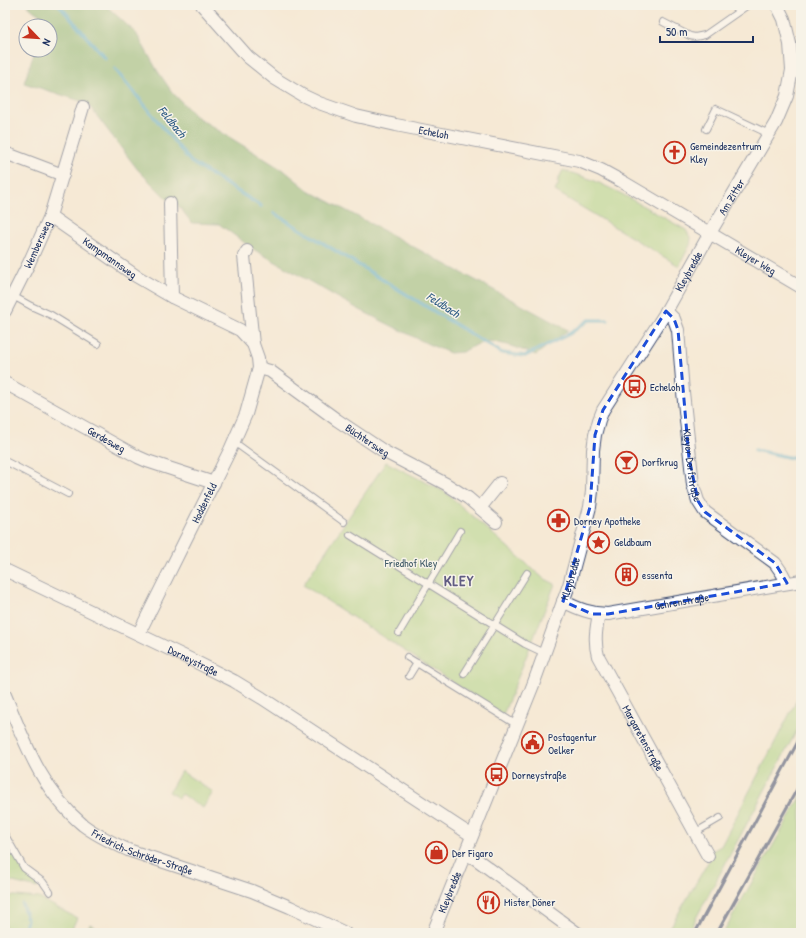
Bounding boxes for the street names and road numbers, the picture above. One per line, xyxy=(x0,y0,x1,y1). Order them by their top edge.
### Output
street label: Echeloh xyxy=(418,123,450,142)
street label: Am Zitter xyxy=(715,176,748,217)
street label: Wembersweg xyxy=(21,218,54,271)
street label: Kampmannsweg xyxy=(80,234,140,281)
street label: Kleyer Weg xyxy=(733,243,779,278)
street label: Kleybredde xyxy=(672,248,706,294)
street label: Büchtersweg xyxy=(343,421,392,460)
street label: Gerdesweg xyxy=(85,423,128,456)
street label: Kleyer Dorfstraße xyxy=(680,428,705,504)
street label: Hoddenfeld xyxy=(188,480,220,525)
street label: Kleybredde xyxy=(557,555,583,602)
street label: Gehrenstraße xyxy=(653,590,710,613)
street label: Dorneystraße xyxy=(166,642,221,679)
street label: Margaretenstraße xyxy=(619,703,667,774)
street label: Friedrich-Schröder-Straße xyxy=(88,825,195,878)
street label: Kleybredde xyxy=(435,869,464,915)

